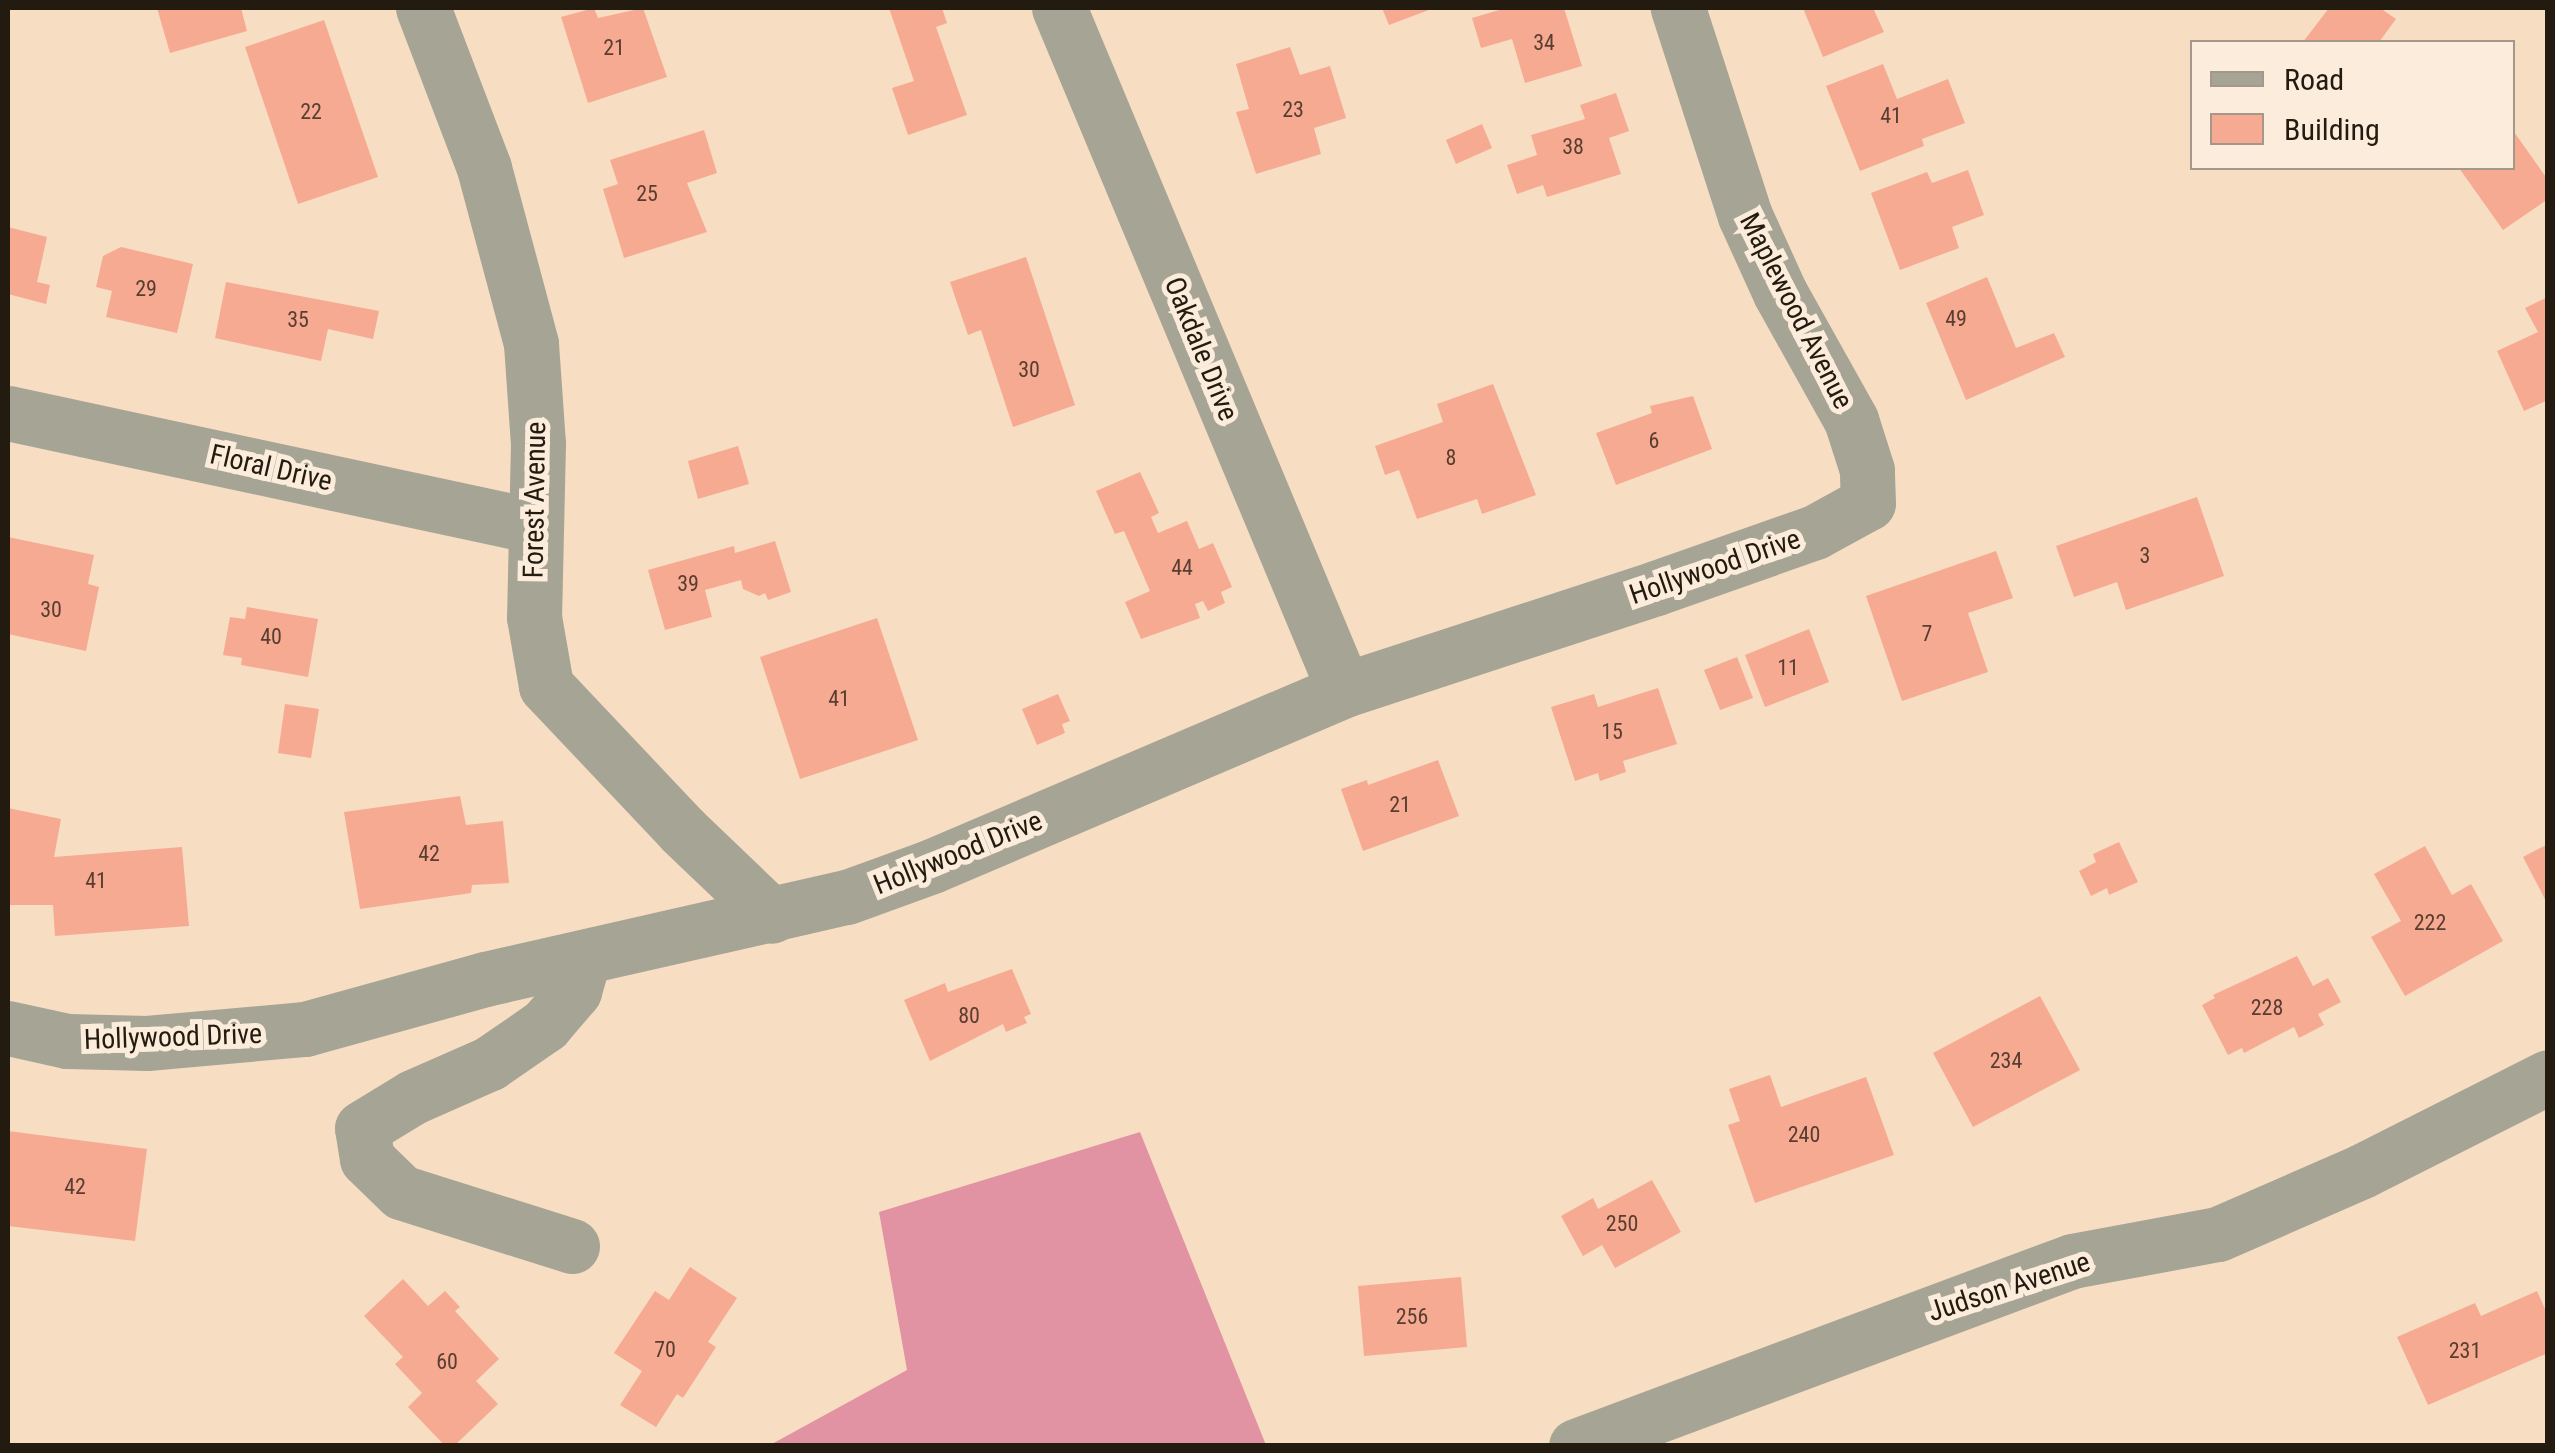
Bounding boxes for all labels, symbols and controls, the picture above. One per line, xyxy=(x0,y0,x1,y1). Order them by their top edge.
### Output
house number: 34 xyxy=(1533,30,1555,56)
house number: 21 xyxy=(603,35,625,61)
legend xyxy=(2190,40,2515,170)
text: Road xyxy=(2284,62,2344,97)
house number: 23 xyxy=(1282,97,1304,123)
house number: 22 xyxy=(300,99,322,125)
house number: 41 xyxy=(1880,103,1902,129)
text: Building xyxy=(2284,112,2380,147)
house number: 38 xyxy=(1562,134,1584,160)
house number: 25 xyxy=(636,181,658,207)
street label: Maplewood Avenue xyxy=(1732,208,1860,414)
street label: Oakdale Drive xyxy=(1157,272,1245,426)
house number: 29 xyxy=(135,276,157,302)
house number: 49 xyxy=(1945,306,1967,332)
house number: 35 xyxy=(287,307,309,333)
house number: 30 xyxy=(1018,357,1040,383)
street label: Forest Avenue xyxy=(517,421,553,579)
house number: 6 xyxy=(1649,428,1659,454)
street label: Floral Drive xyxy=(207,438,335,498)
house number: 8 xyxy=(1446,445,1456,471)
street label: Hollywood Drive xyxy=(1625,522,1805,612)
house number: 3 xyxy=(2140,543,2150,569)
house number: 44 xyxy=(1171,555,1193,581)
house number: 39 xyxy=(677,571,699,597)
house number: 30 xyxy=(40,597,62,623)
house number: 7 xyxy=(1922,621,1932,647)
house number: 40 xyxy=(260,624,282,650)
house number: 11 xyxy=(1777,655,1799,681)
house number: 41 xyxy=(828,686,850,712)
house number: 15 xyxy=(1601,719,1623,745)
house number: 21 xyxy=(1389,792,1411,818)
street label: Hollywood Drive xyxy=(869,804,1047,902)
house number: 42 xyxy=(418,841,440,867)
house number: 41 xyxy=(85,868,107,894)
house number: 222 xyxy=(2414,910,2446,936)
house number: 228 xyxy=(2251,995,2283,1021)
house number: 80 xyxy=(958,1003,980,1029)
street label: Hollywood Drive xyxy=(83,1017,263,1057)
house number: 234 xyxy=(1990,1048,2022,1074)
house number: 240 xyxy=(1788,1122,1820,1148)
house number: 42 xyxy=(64,1174,86,1200)
house number: 250 xyxy=(1606,1211,1638,1237)
street label: Judson Avenue xyxy=(1924,1245,2094,1329)
house number: 256 xyxy=(1396,1304,1428,1330)
house number: 70 xyxy=(654,1337,676,1363)
house number: 231 xyxy=(2449,1338,2481,1364)
house number: 60 xyxy=(436,1349,458,1375)

